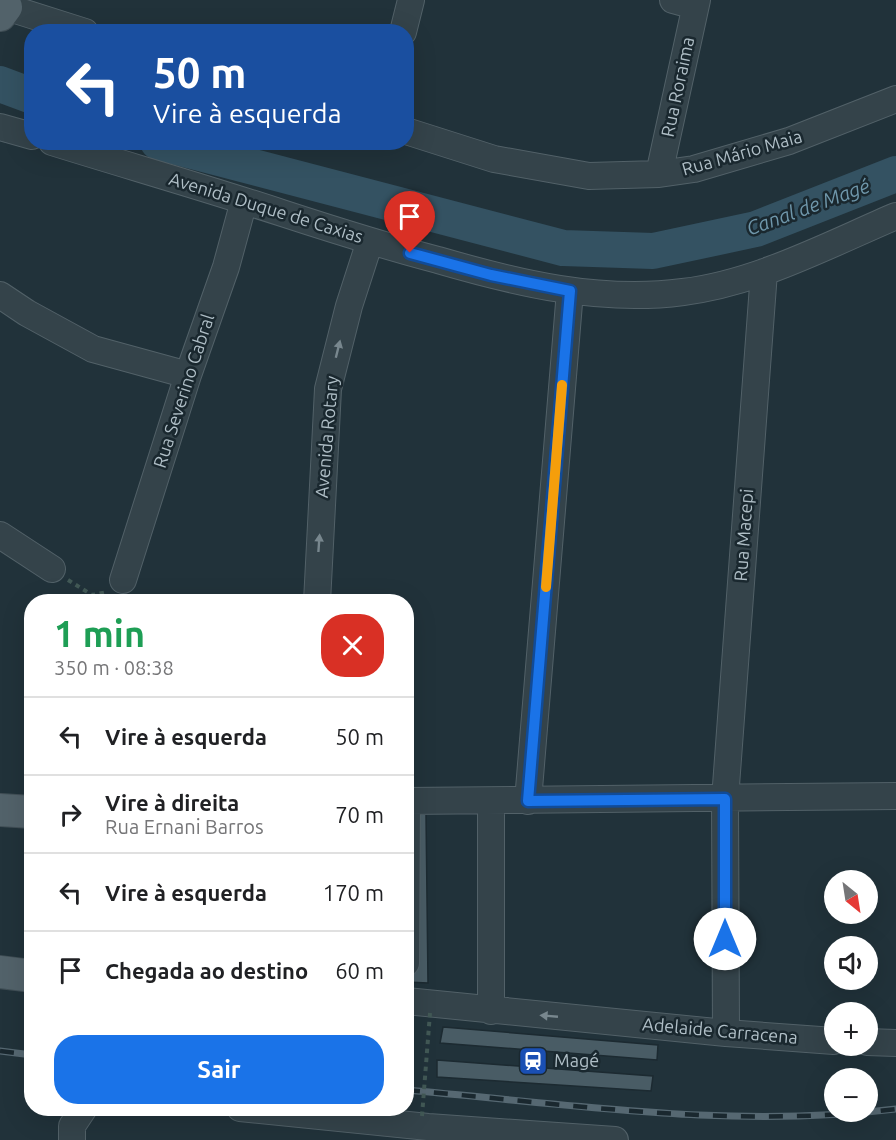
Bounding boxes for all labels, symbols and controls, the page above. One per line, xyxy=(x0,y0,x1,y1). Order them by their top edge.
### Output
street label: Rua Roraima xyxy=(657,35,697,139)
icon: left xyxy=(54,48,132,126)
text: 50 m xyxy=(153,49,247,96)
text: Vire à esquerda xyxy=(153,98,342,128)
street label: Rua Mário Maia xyxy=(679,125,804,179)
street label: Avenida Duque de Caxias xyxy=(167,168,366,246)
water label: Canal de Magé xyxy=(743,174,873,239)
pin xyxy=(384,191,435,253)
icon: arrive xyxy=(393,200,426,233)
street label: Rua Severino Cabral xyxy=(149,311,217,470)
one-way arrow xyxy=(334,340,344,359)
street label: Avenida Rotary xyxy=(311,375,341,499)
street label: Rua Macepi xyxy=(730,488,756,582)
one-way arrow xyxy=(314,534,323,553)
text: 1 min xyxy=(54,613,145,654)
button: close xyxy=(321,614,384,677)
text: 350 m · 08:38 xyxy=(54,656,174,679)
icon: left xyxy=(54,720,87,753)
text: Vire à esquerda xyxy=(105,724,267,749)
text: 50 m xyxy=(335,724,384,749)
text: Vire à direita xyxy=(105,790,239,815)
icon: right xyxy=(54,798,87,831)
text: 70 m xyxy=(335,802,384,827)
text: Rua Ernani Barros xyxy=(105,815,264,838)
north arrow xyxy=(824,870,878,924)
map controls xyxy=(824,870,878,1122)
icon: left xyxy=(54,876,87,909)
text: Vire à esquerda xyxy=(105,880,267,905)
text: 170 m xyxy=(323,880,384,905)
position arrow xyxy=(693,907,757,971)
button: sound xyxy=(824,936,878,990)
icon: arrive xyxy=(54,954,87,987)
text: Chegada ao destino xyxy=(105,958,308,983)
text: 60 m xyxy=(335,958,384,983)
button: + xyxy=(824,1002,878,1056)
one-way arrow xyxy=(539,1011,558,1020)
street label: Adelaide Carracena xyxy=(641,1013,799,1047)
button: Sair xyxy=(54,1035,384,1104)
station icon: Magé xyxy=(517,1045,549,1077)
place label: Magé xyxy=(554,1050,599,1070)
button: − xyxy=(824,1068,878,1122)

